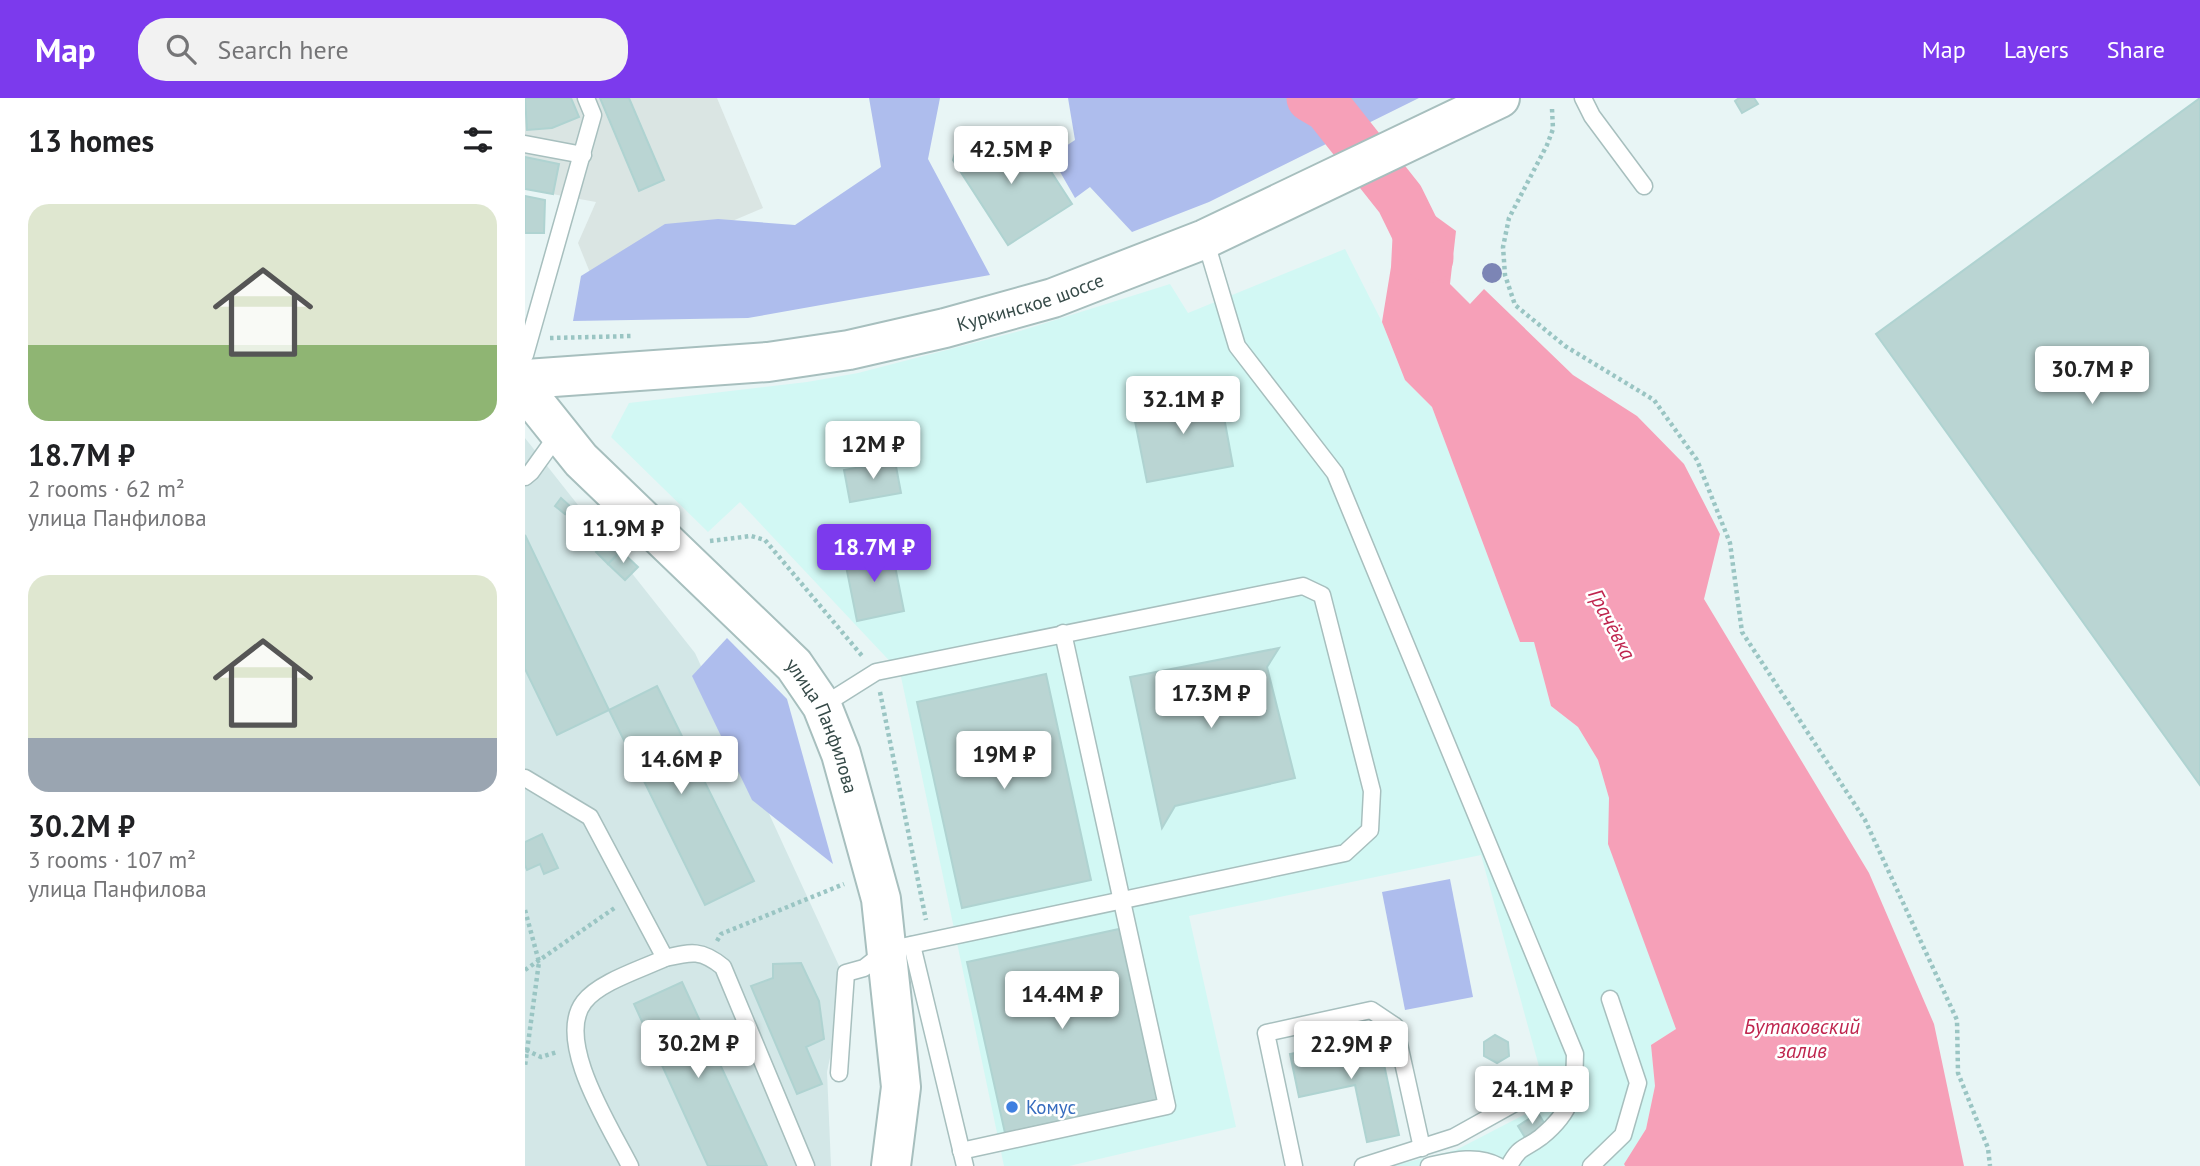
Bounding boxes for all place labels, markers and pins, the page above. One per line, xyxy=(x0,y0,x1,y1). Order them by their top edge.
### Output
pin: 42.5M ₽ xyxy=(946,126,1076,186)
pin: 30.7M ₽ xyxy=(2027,346,2157,406)
pin: 32.1M ₽ xyxy=(1118,376,1248,436)
pin: 12M ₽ xyxy=(824,422,922,481)
pin: 11.9M ₽ xyxy=(558,505,688,565)
pin: 18.7M ₽ xyxy=(809,524,939,584)
pin: 17.3M ₽ xyxy=(1146,670,1276,730)
pin: 19M ₽ xyxy=(955,732,1053,791)
pin: 14.6M ₽ xyxy=(616,736,746,796)
pin: 14.4M ₽ xyxy=(997,972,1127,1031)
pin: 30.2M ₽ xyxy=(633,1020,763,1080)
pin: 22.9M ₽ xyxy=(1286,1021,1416,1081)
pin: 24.1M ₽ xyxy=(1467,1066,1597,1126)
place label: Комус xyxy=(1026,1095,1076,1119)
marker: Комус xyxy=(1004,1099,1020,1115)

